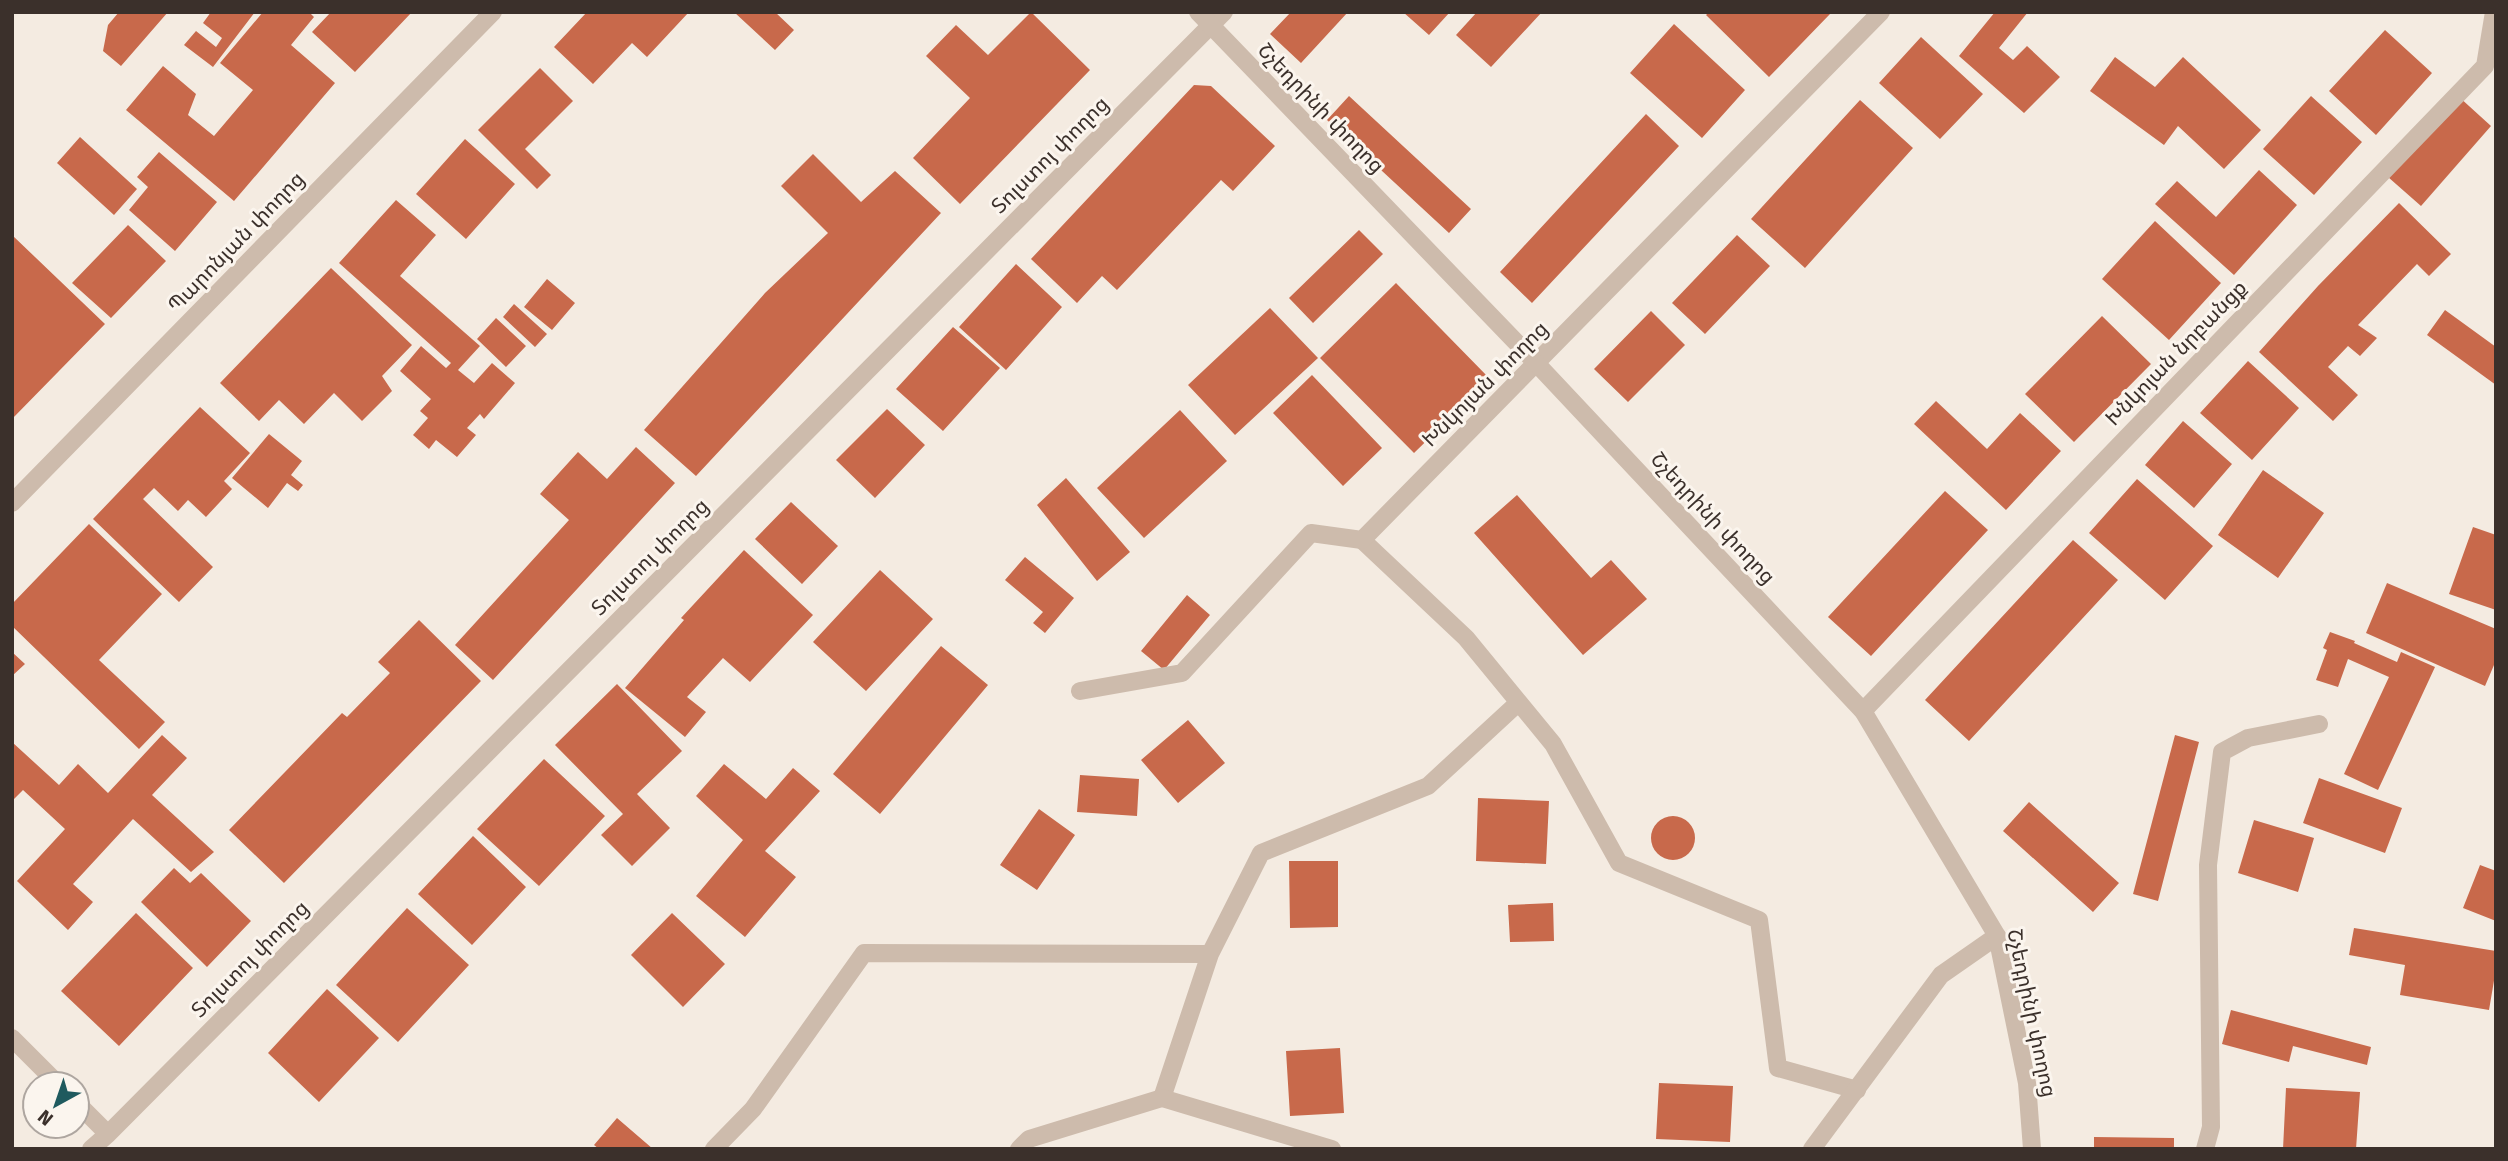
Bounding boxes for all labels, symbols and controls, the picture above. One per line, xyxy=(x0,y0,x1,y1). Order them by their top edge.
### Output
street label: Շչեդրինի փողոց xyxy=(1252,37,1390,179)
street label: Տոլստոյ փողոց xyxy=(986,91,1114,219)
street label: Պարոնյան փողոց xyxy=(162,166,310,318)
street label: Խնկոյան նրբանցք xyxy=(2100,275,2252,431)
street label: Խնկոյան փողոց xyxy=(1417,316,1553,452)
street label: Շչեդրինի փողոց xyxy=(1645,446,1781,590)
street label: Տոլստոյ փողոց xyxy=(586,493,714,621)
street label: Տոլստոյ փողոց xyxy=(186,895,314,1023)
street label: Շչեդրինի փողոց xyxy=(2001,926,2063,1100)
north arrow xyxy=(21,1070,91,1140)
text: N xyxy=(33,1105,58,1131)

